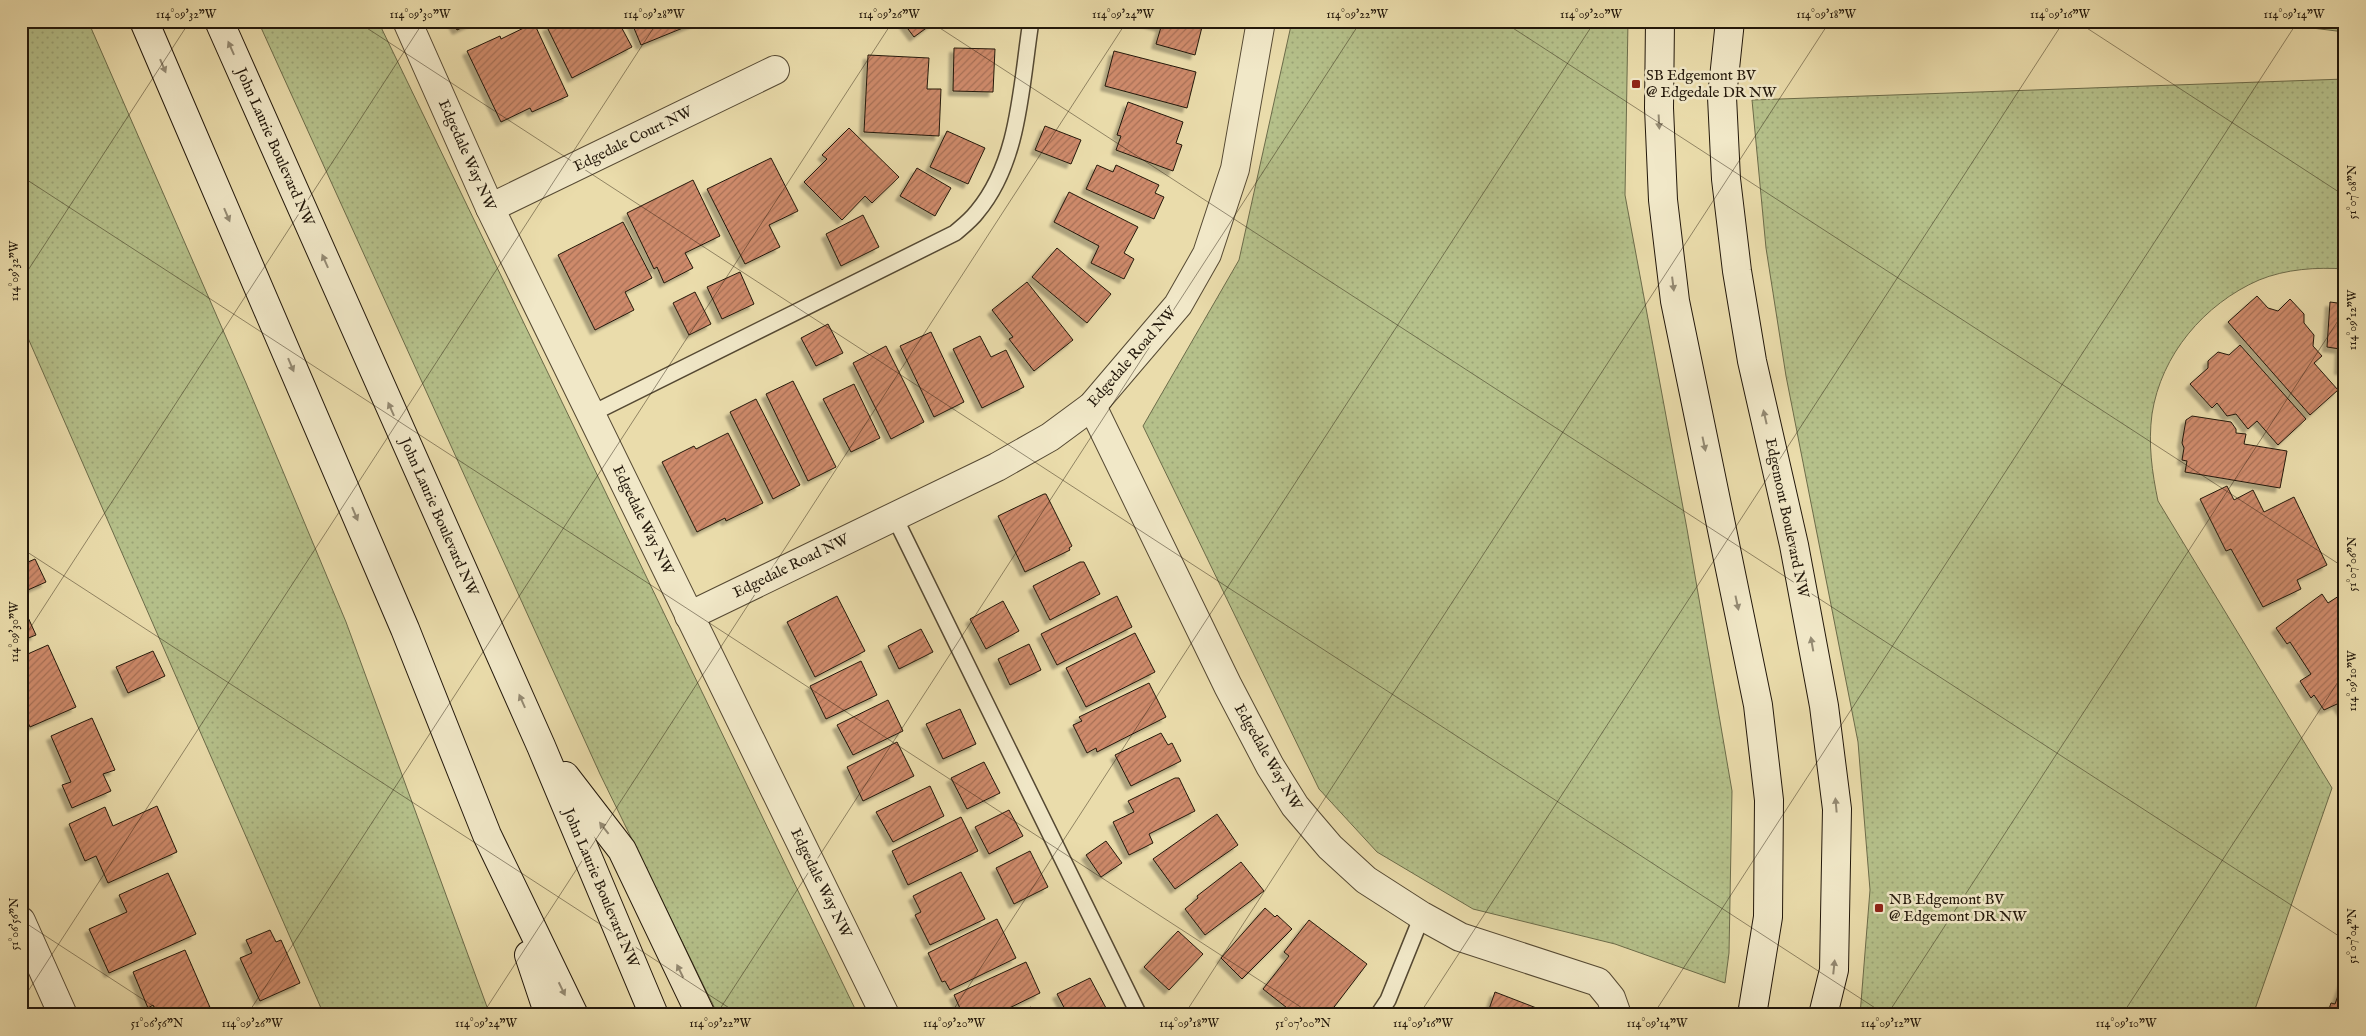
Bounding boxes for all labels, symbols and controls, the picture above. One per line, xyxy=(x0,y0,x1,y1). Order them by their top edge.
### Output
text: 114°09'32"W xyxy=(156,7,217,22)
text: 114°09'30"W xyxy=(390,7,451,22)
text: 114°09'28"W xyxy=(624,7,685,22)
text: 114°09'26"W xyxy=(858,7,920,22)
text: 114°09'24"W xyxy=(1092,7,1155,22)
text: 114°09'22"W xyxy=(1326,7,1388,22)
text: 114°09'20"W xyxy=(1560,7,1623,22)
text: 114°09'18"W xyxy=(1796,7,1856,22)
text: 114°09'16"W xyxy=(2030,7,2091,22)
text: 114°09'14"W xyxy=(2264,7,2325,22)
one-way arrow xyxy=(226,41,234,55)
one-way arrow xyxy=(160,59,168,73)
street label: John Laurie Boulevard NW xyxy=(231,63,319,230)
place label: SB Edgemont BV @ Edgedale DR NW xyxy=(1646,66,1777,102)
marker: SB Edgemont BV @ Edgedale DR NW xyxy=(1630,78,1642,90)
street label: Edgedale Way NW xyxy=(434,96,500,214)
street label: Edgedale Court NW xyxy=(570,102,696,176)
one-way arrow xyxy=(1656,115,1664,131)
text: 51°07'08"N xyxy=(2345,164,2360,219)
one-way arrow xyxy=(224,208,232,222)
text: 114°09'32"W xyxy=(7,240,22,301)
one-way arrow xyxy=(321,254,329,268)
one-way arrow xyxy=(1669,277,1677,293)
text: 114°09'12"W xyxy=(2345,289,2360,350)
street label: Edgedale Road NW xyxy=(1083,302,1181,411)
one-way arrow xyxy=(288,358,296,372)
one-way arrow xyxy=(387,402,395,416)
one-way arrow xyxy=(1761,409,1769,424)
street label: John Laurie Boulevard NW xyxy=(395,433,483,600)
one-way arrow xyxy=(1700,436,1708,452)
street label: Edgemont Boulevard NW xyxy=(1761,436,1813,600)
street label: Edgedale Way NW xyxy=(608,462,678,579)
one-way arrow xyxy=(352,507,360,521)
street label: Edgedale Road NW xyxy=(730,529,853,602)
text: 51°07'06"N xyxy=(2345,536,2360,591)
one-way arrow xyxy=(1733,595,1741,611)
text: 114°09'30"W xyxy=(7,601,22,662)
one-way arrow xyxy=(1808,636,1816,652)
text: 114°09'10"W xyxy=(2345,650,2360,711)
one-way arrow xyxy=(517,694,525,708)
street label: Edgedale Way NW xyxy=(1230,700,1307,814)
one-way arrow xyxy=(1832,797,1840,813)
street label: John Laurie Boulevard NW xyxy=(558,804,643,971)
one-way arrow xyxy=(599,822,610,835)
street label: Edgedale Way NW xyxy=(786,825,856,942)
place label: NB Edgemont BV @ Edgemont DR NW xyxy=(1889,890,2027,926)
text: 51°06'56"N xyxy=(7,897,22,950)
marker: NB Edgemont BV @ Edgemont DR NW xyxy=(1873,902,1885,914)
text: 51°07'04"N xyxy=(2345,908,2360,964)
one-way arrow xyxy=(1830,959,1838,975)
one-way arrow xyxy=(676,964,684,978)
one-way arrow xyxy=(558,982,566,996)
text: 51°06'56"N xyxy=(131,1016,184,1031)
text: 114°09'26"W xyxy=(221,1016,283,1031)
text: 114°09'24"W xyxy=(455,1016,518,1031)
text: 114°09'22"W xyxy=(689,1016,751,1031)
text: 114°09'20"W xyxy=(923,1016,986,1031)
text: 114°09'18"W xyxy=(1159,1016,1219,1031)
text: 51°07'00"N xyxy=(1275,1016,1331,1031)
text: 114°09'16"W xyxy=(1393,1016,1454,1031)
text: 114°09'14"W xyxy=(1627,1016,1688,1031)
text: 114°09'12"W xyxy=(1861,1016,1922,1031)
text: 114°09'10"W xyxy=(2096,1016,2157,1031)

